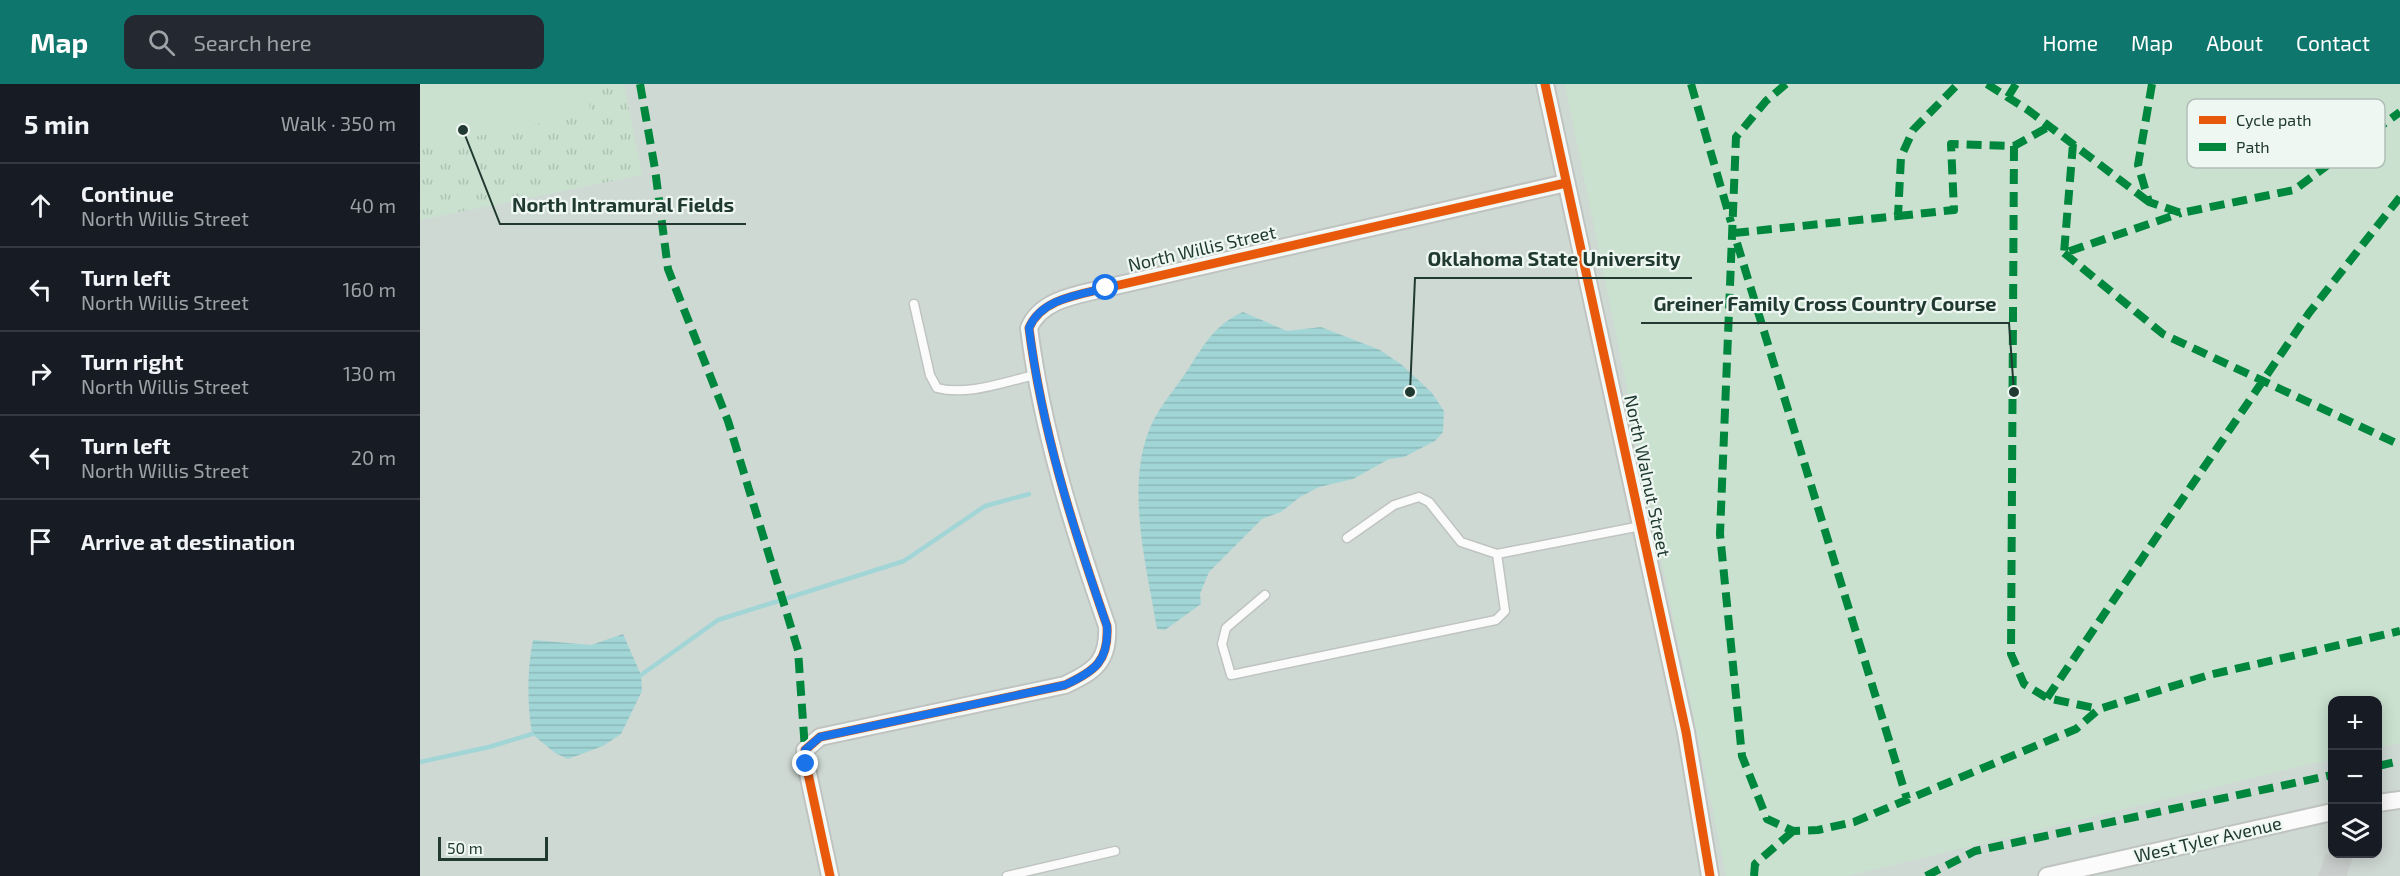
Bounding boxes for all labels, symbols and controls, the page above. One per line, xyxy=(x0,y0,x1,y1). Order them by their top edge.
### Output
search box xyxy=(124,15,544,69)
text: Map xyxy=(30,25,88,59)
icon: search xyxy=(145,26,178,59)
text: Search here xyxy=(193,29,312,55)
text: Home xyxy=(2042,30,2098,55)
text: Map xyxy=(2131,30,2173,55)
text: About xyxy=(2206,30,2263,55)
text: Contact xyxy=(2296,30,2370,55)
legend xyxy=(2187,99,2385,168)
text: 5 min xyxy=(24,108,90,139)
text: Cycle path xyxy=(2236,110,2312,129)
text: Walk · 350 m xyxy=(281,111,396,135)
text: Path xyxy=(2236,137,2270,156)
text: Continue xyxy=(81,180,174,206)
callout: North Intramural Fields xyxy=(500,186,746,224)
icon: ahead xyxy=(24,189,57,222)
text: North Intramural Fields xyxy=(512,192,734,216)
text: 40 m xyxy=(350,193,396,217)
text: North Willis Street xyxy=(81,206,249,230)
street label: North Willis Street xyxy=(1126,220,1278,276)
callout: Oklahoma State University xyxy=(1415,240,1692,278)
text: Oklahoma State University xyxy=(1428,246,1681,271)
text: Turn left xyxy=(81,264,170,290)
icon: left xyxy=(24,273,57,306)
route start xyxy=(1092,274,1118,300)
text: 160 m xyxy=(343,277,396,301)
callout: Greiner Family Cross Country Course xyxy=(1641,285,2009,323)
text: North Willis Street xyxy=(81,290,249,314)
text: Greiner Family Cross Country Course xyxy=(1653,291,1997,316)
text: Turn right xyxy=(81,348,183,374)
icon: right xyxy=(24,357,57,390)
text: 130 m xyxy=(343,361,396,385)
text: North Willis Street xyxy=(81,374,249,398)
street label: North Walnut Street xyxy=(1620,393,1676,559)
text: Turn left xyxy=(81,432,170,458)
icon: left xyxy=(24,441,57,474)
text: 20 m xyxy=(351,445,396,469)
text: North Willis Street xyxy=(81,458,249,482)
icon: arrive xyxy=(24,525,57,558)
text: Arrive at destination xyxy=(81,528,295,554)
map controls xyxy=(2328,696,2382,858)
button: + xyxy=(2328,696,2382,750)
route end xyxy=(792,750,818,776)
button: − xyxy=(2328,750,2382,804)
button: layers xyxy=(2328,804,2382,858)
street label: West Tyler Avenue xyxy=(2132,811,2284,867)
scale bar xyxy=(438,834,548,862)
text: 50 m xyxy=(447,838,483,857)

